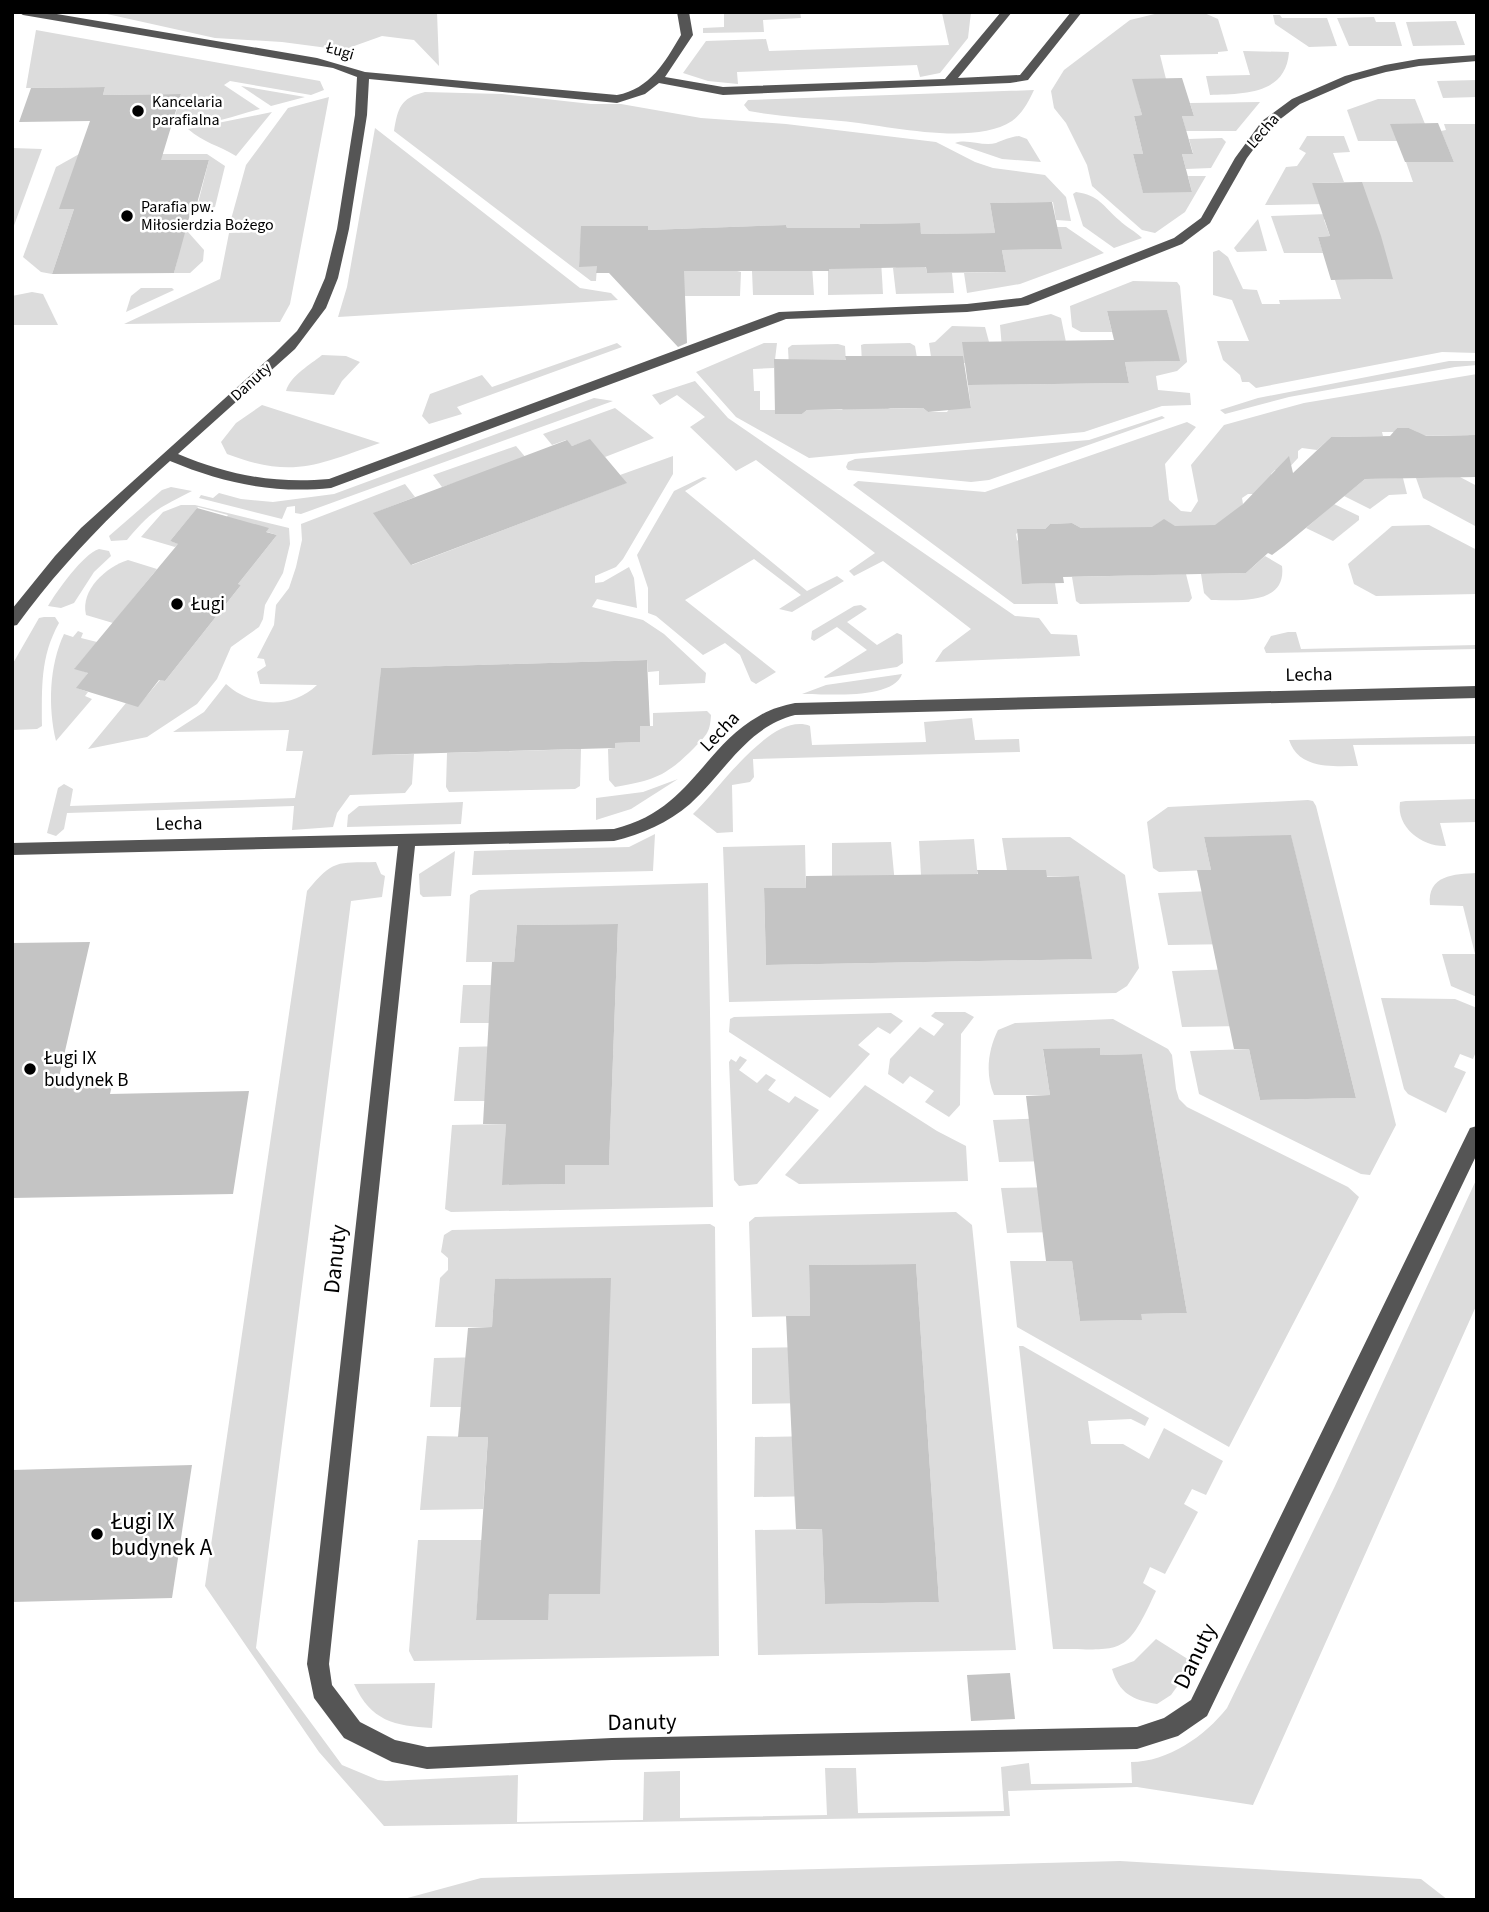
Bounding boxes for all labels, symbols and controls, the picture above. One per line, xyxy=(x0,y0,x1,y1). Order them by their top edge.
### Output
street label: Ługi xyxy=(322,36,357,66)
place label: Kancelaria parafialna xyxy=(152,91,223,131)
marker: Kancelaria parafialna xyxy=(130,103,146,119)
street label: Lecha xyxy=(1242,109,1284,153)
place label: Parafia pw. Miłosierdzia Bożego xyxy=(141,196,274,236)
marker: Parafia pw. Miłosierdzia Bożego xyxy=(119,208,135,224)
street label: Danuty xyxy=(226,357,277,406)
place label: Ługi xyxy=(190,591,225,618)
marker: Ługi xyxy=(169,596,185,612)
street label: Lecha xyxy=(1285,661,1333,689)
street label: Lecha xyxy=(694,706,746,758)
street label: Lecha xyxy=(155,810,203,838)
place label: Ługi IX budynek B xyxy=(43,1045,128,1094)
marker: Ługi IX budynek B xyxy=(22,1061,38,1077)
street label: Danuty xyxy=(315,1223,355,1295)
place label: Ługi IX budynek A xyxy=(110,1505,213,1564)
marker: Ługi IX budynek A xyxy=(89,1526,105,1542)
street label: Danuty xyxy=(1165,1617,1225,1694)
street label: Danuty xyxy=(607,1705,677,1739)

